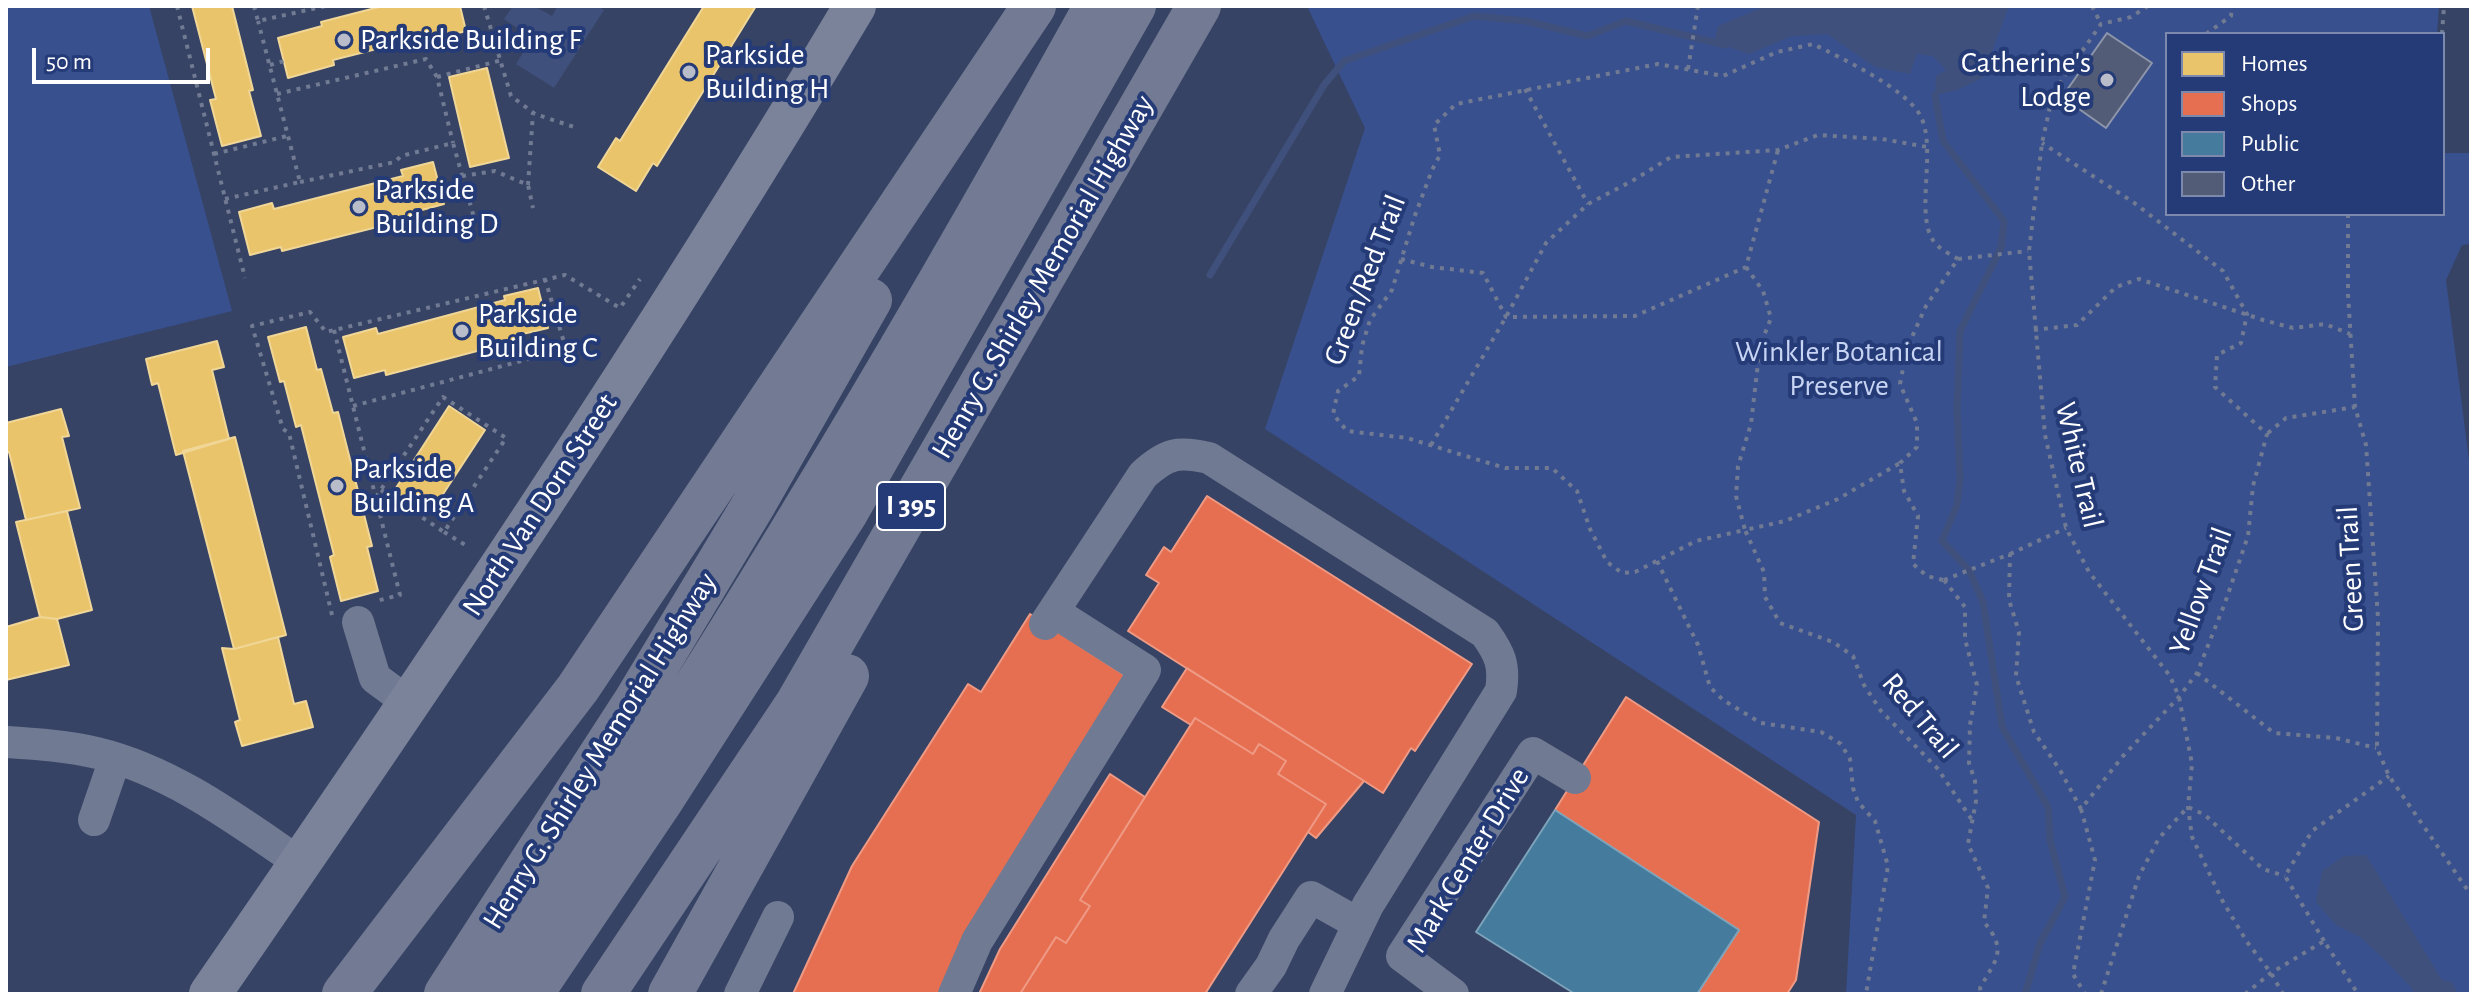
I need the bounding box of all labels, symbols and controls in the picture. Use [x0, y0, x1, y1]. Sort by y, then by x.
place label: Parkside Building F [360, 22, 581, 58]
marker: Parkside Building F [335, 31, 353, 49]
scale bar [36, 32, 214, 82]
legend [2165, 32, 2445, 216]
place label: Parkside Building H [705, 37, 829, 108]
place label: Catherine's Lodge [1961, 45, 2091, 116]
text: 50 m [46, 50, 92, 74]
text: Homes [2241, 52, 2308, 76]
marker: Parkside Building H [680, 63, 698, 81]
marker: Catherine's Lodge [2098, 71, 2116, 89]
street label: Henry G. Shirley Memorial Highway [924, 89, 1162, 465]
text: Shops [2241, 92, 2297, 116]
text: Public [2241, 132, 2299, 156]
place label: Parkside Building D [375, 172, 498, 242]
text: Other [2241, 172, 2295, 196]
street label: Green/Red Trail [1316, 190, 1414, 370]
marker: Parkside Building D [350, 198, 368, 216]
place label: Parkside Building C [478, 296, 598, 366]
marker: Parkside Building C [453, 322, 471, 340]
park label: Winkler Botanical Preserve [1735, 334, 1943, 404]
street label: North Van Dorn Street [455, 387, 625, 623]
street label: White Trail [2047, 399, 2111, 531]
place label: Parkside Building A [353, 451, 474, 522]
marker: Parkside Building A [328, 477, 346, 495]
road number: I 395 [877, 482, 945, 530]
street label: Green Trail [2330, 505, 2372, 633]
street label: Yellow Trail [2161, 522, 2241, 660]
street label: Henry G. Shirley Memorial Highway [475, 566, 725, 936]
street label: Red Trail [1874, 666, 1966, 766]
street label: Mark Center Drive [1399, 761, 1537, 959]

